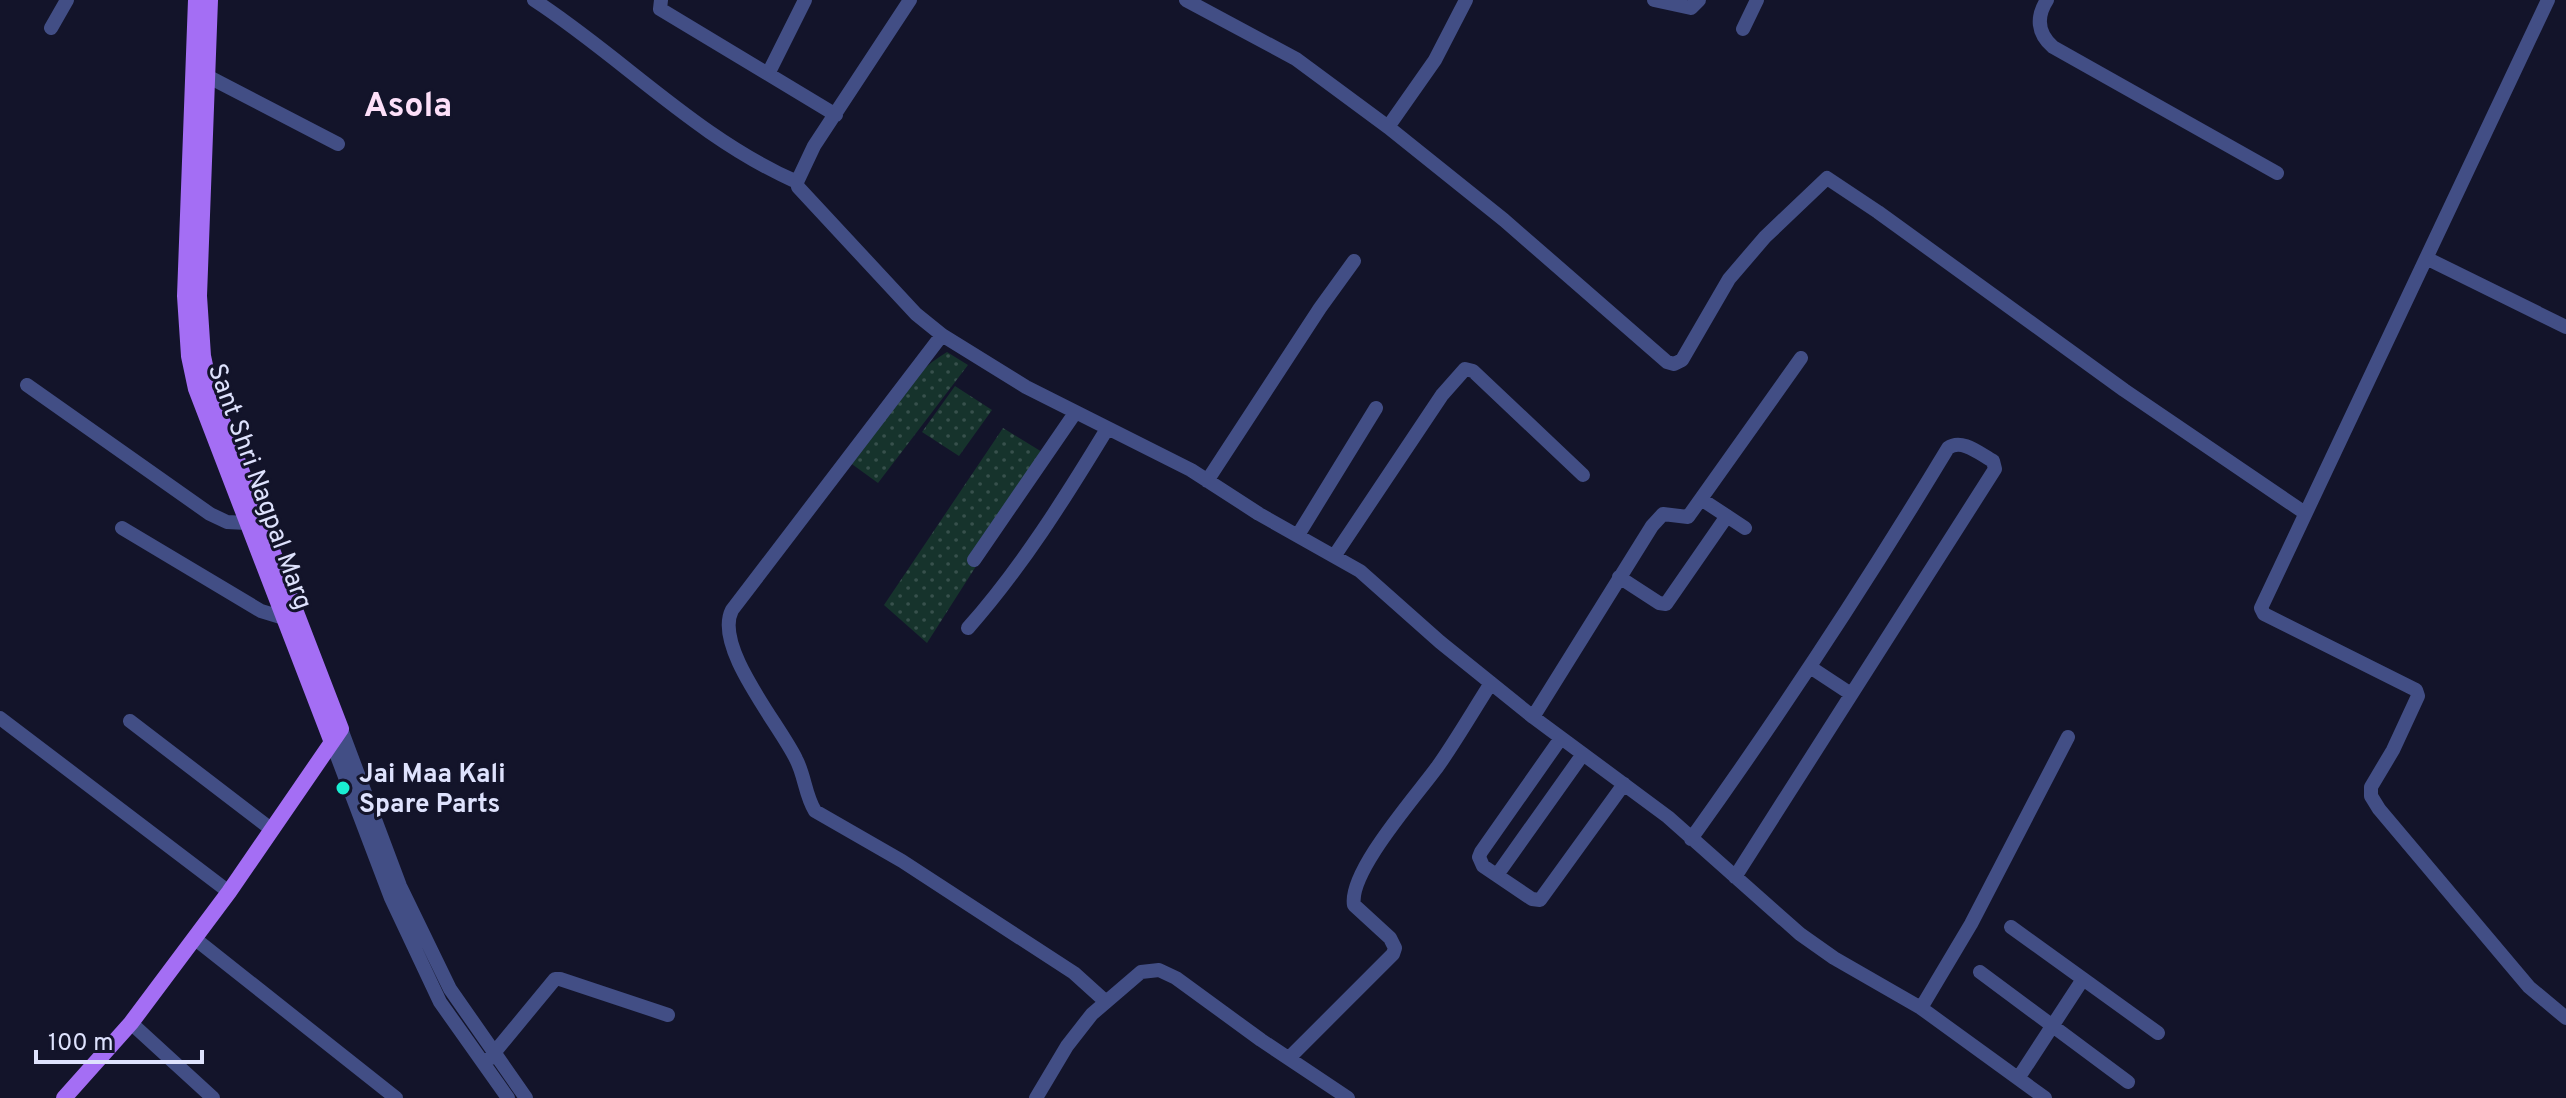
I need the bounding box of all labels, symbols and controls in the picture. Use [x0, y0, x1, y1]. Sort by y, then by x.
district label: Asola [364, 86, 452, 129]
street label: Sant Shri Nagpal Marg [199, 359, 319, 614]
place label: Jai Maa Kali Spare Parts [359, 759, 506, 822]
marker: Jai Maa Kali Spare Parts [334, 779, 352, 797]
scale bar [36, 1014, 202, 1064]
text: 100 m [48, 1029, 114, 1059]

